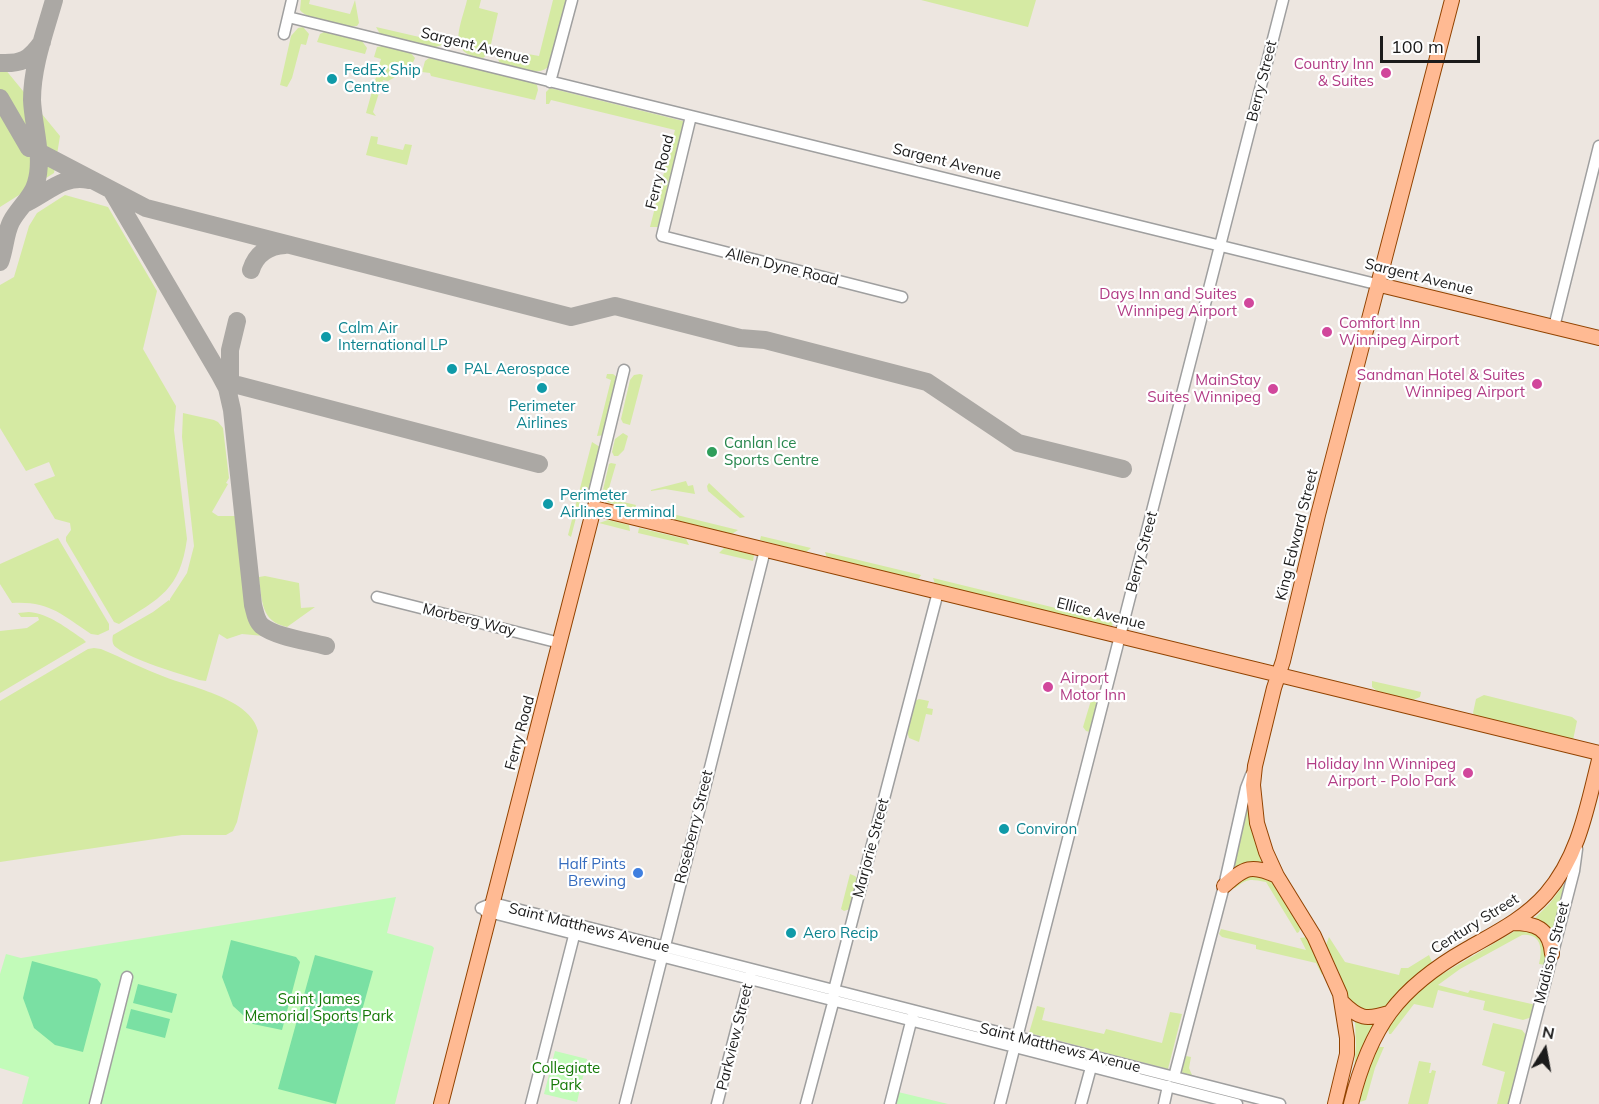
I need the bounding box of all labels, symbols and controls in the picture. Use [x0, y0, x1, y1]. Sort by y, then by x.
street label: Sargent Avenue [419, 24, 531, 68]
scale bar [1383, 24, 1484, 62]
text: 100 m [1391, 35, 1444, 58]
street label: Berry Street [1243, 39, 1281, 123]
place label: Country Inn & Suites [1294, 55, 1374, 90]
place label: FedEx Ship Centre [344, 61, 421, 96]
marker: Country Inn & Suites [1379, 66, 1393, 80]
marker: FedEx Ship Centre [325, 72, 339, 86]
street label: Ferry Road [642, 133, 678, 211]
street label: Sargent Avenue [891, 140, 1003, 184]
street label: Allen Dyne Road [724, 244, 840, 290]
street label: Sargent Avenue [1363, 255, 1475, 299]
place label: Days Inn and Suites Winnipeg Airport [1099, 285, 1237, 320]
marker: Days Inn and Suites Winnipeg Airport [1242, 296, 1256, 310]
place label: Comfort Inn Winnipeg Airport [1339, 314, 1459, 349]
place label: Calm Air International LP [338, 319, 448, 354]
marker: Comfort Inn Winnipeg Airport [1320, 325, 1334, 339]
marker: Calm Air International LP [319, 330, 333, 344]
place label: PAL Aerospace [464, 360, 570, 378]
marker: PAL Aerospace [445, 362, 459, 376]
place label: Sandman Hotel & Suites Winnipeg Airport [1357, 366, 1525, 401]
place label: MainStay Suites Winnipeg [1147, 371, 1261, 406]
marker: Sandman Hotel & Suites Winnipeg Airport [1530, 377, 1544, 391]
marker: Perimeter Airlines [535, 381, 549, 395]
marker: MainStay Suites Winnipeg [1266, 382, 1280, 396]
place label: Perimeter Airlines [509, 397, 575, 432]
place label: Canlan Ice Sports Centre [724, 434, 819, 469]
marker: Canlan Ice Sports Centre [705, 445, 719, 459]
street label: King Edward Street [1272, 468, 1322, 602]
place label: Perimeter Airlines Terminal [560, 486, 675, 521]
marker: Perimeter Airlines Terminal [541, 497, 555, 511]
street label: Berry Street [1123, 510, 1161, 594]
street label: Ellice Avenue [1055, 594, 1147, 634]
street label: Morberg Way [421, 600, 517, 640]
place label: Airport Motor Inn [1060, 669, 1126, 704]
marker: Airport Motor Inn [1041, 680, 1055, 694]
street label: Ferry Road [501, 694, 539, 772]
place label: Holiday Inn Winnipeg Airport - Polo Park [1306, 755, 1456, 790]
marker: Holiday Inn Winnipeg Airport - Polo Park [1461, 766, 1475, 780]
street label: Roseberry Street [671, 768, 717, 886]
street label: Marjorie Street [849, 796, 893, 900]
place label: Conviron [1016, 820, 1077, 838]
marker: Conviron [997, 822, 1011, 836]
place label: Half Pints Brewing [558, 855, 626, 890]
marker: Half Pints Brewing [631, 866, 645, 880]
street label: Century Street [1428, 890, 1522, 958]
street label: Saint Matthews Avenue [507, 899, 671, 957]
street label: Madison Street [1531, 900, 1573, 1006]
place label: Aero Recip [803, 924, 878, 942]
marker: Aero Recip [784, 926, 798, 940]
street label: Parkview Street [713, 982, 757, 1092]
park label: Saint James Memorial Sports Park [244, 990, 394, 1025]
street label: Saint Matthews Avenue [978, 1019, 1142, 1077]
north arrow [1515, 1020, 1575, 1080]
text: N [1541, 1021, 1556, 1043]
park label: Collegiate Park [532, 1059, 600, 1094]

